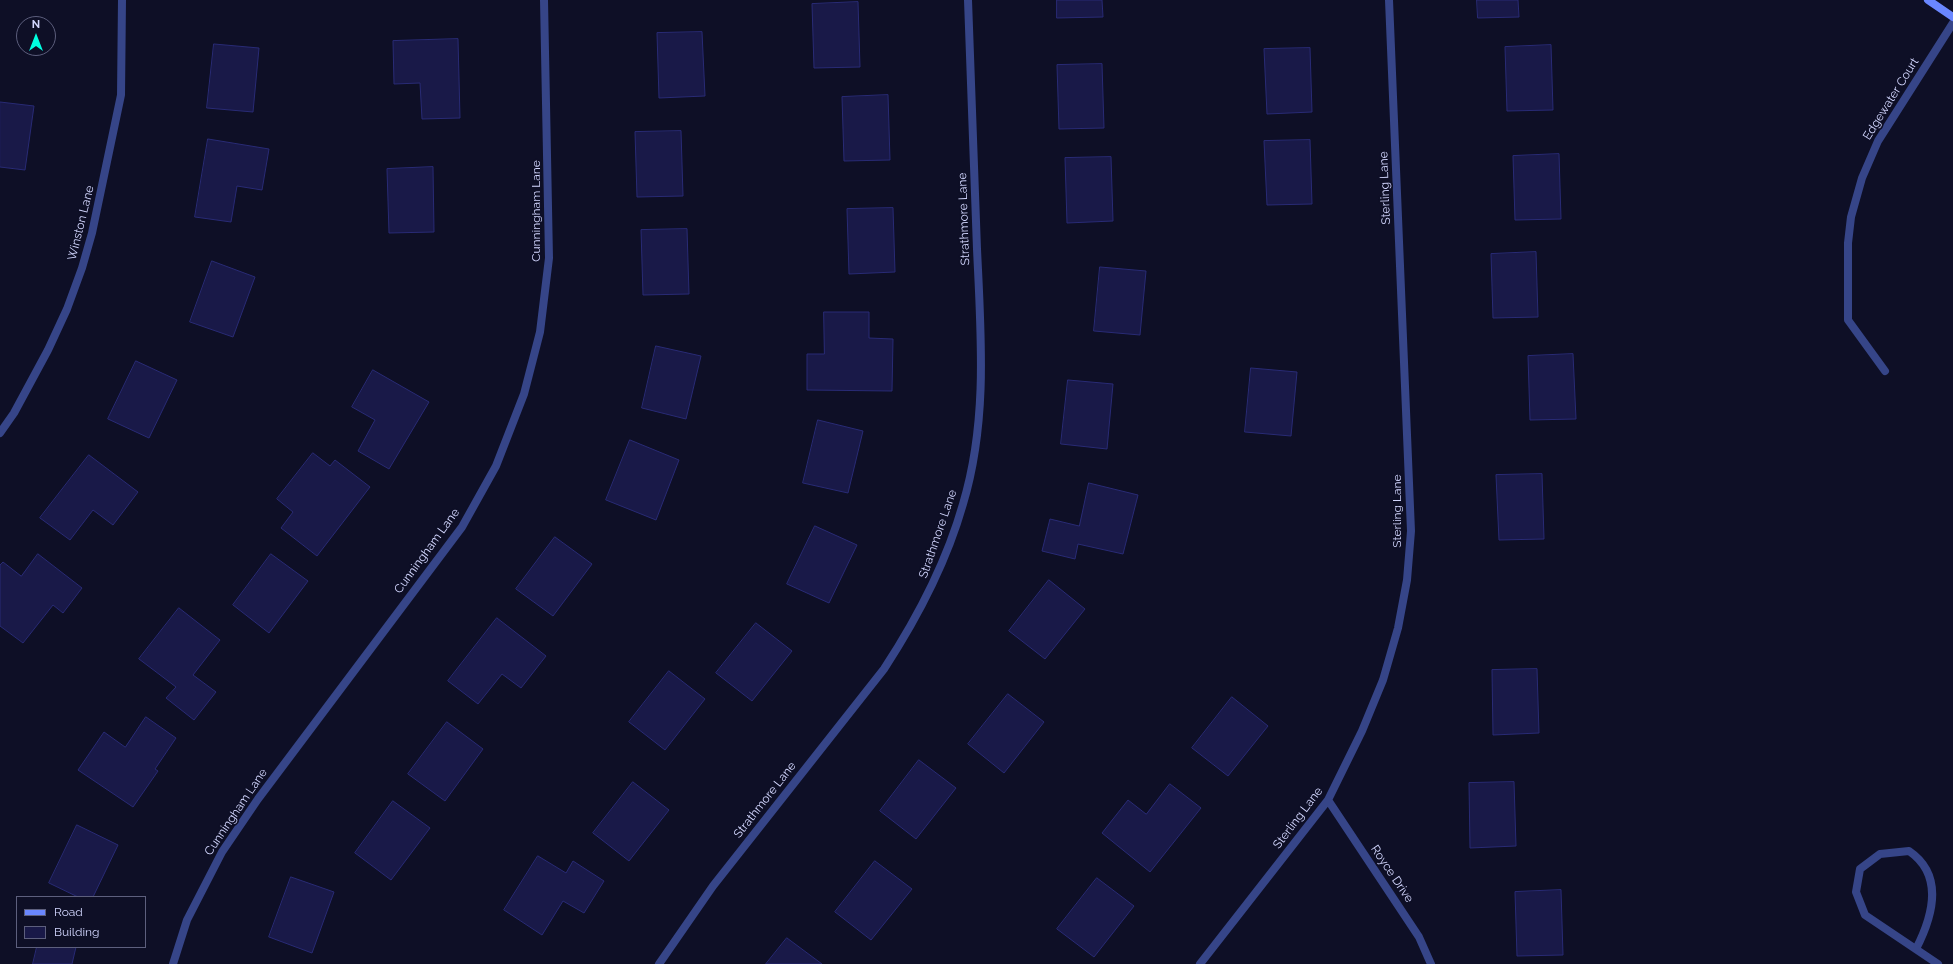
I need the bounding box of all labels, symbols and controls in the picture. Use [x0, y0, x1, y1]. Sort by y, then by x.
north arrow [16, 16, 56, 56]
text: N [32, 18, 40, 31]
street label: Edgewater Court [1860, 55, 1922, 143]
street label: Sterling Lane [1377, 151, 1393, 225]
street label: Cunningham Lane [529, 160, 543, 262]
street label: Strathmore Lane [955, 172, 973, 266]
street label: Winston Lane [65, 184, 97, 262]
street label: Sterling Lane [1390, 474, 1404, 548]
street label: Strathmore Lane [916, 488, 960, 580]
street label: Cunningham Lane [391, 506, 463, 596]
street label: Strathmore Lane [731, 759, 799, 841]
street label: Cunningham Lane [202, 766, 270, 858]
street label: Sterling Lane [1270, 784, 1326, 852]
street label: Royce Drive [1368, 843, 1416, 905]
legend [16, 896, 146, 948]
text: Road [54, 905, 83, 919]
text: Building [54, 925, 100, 939]

